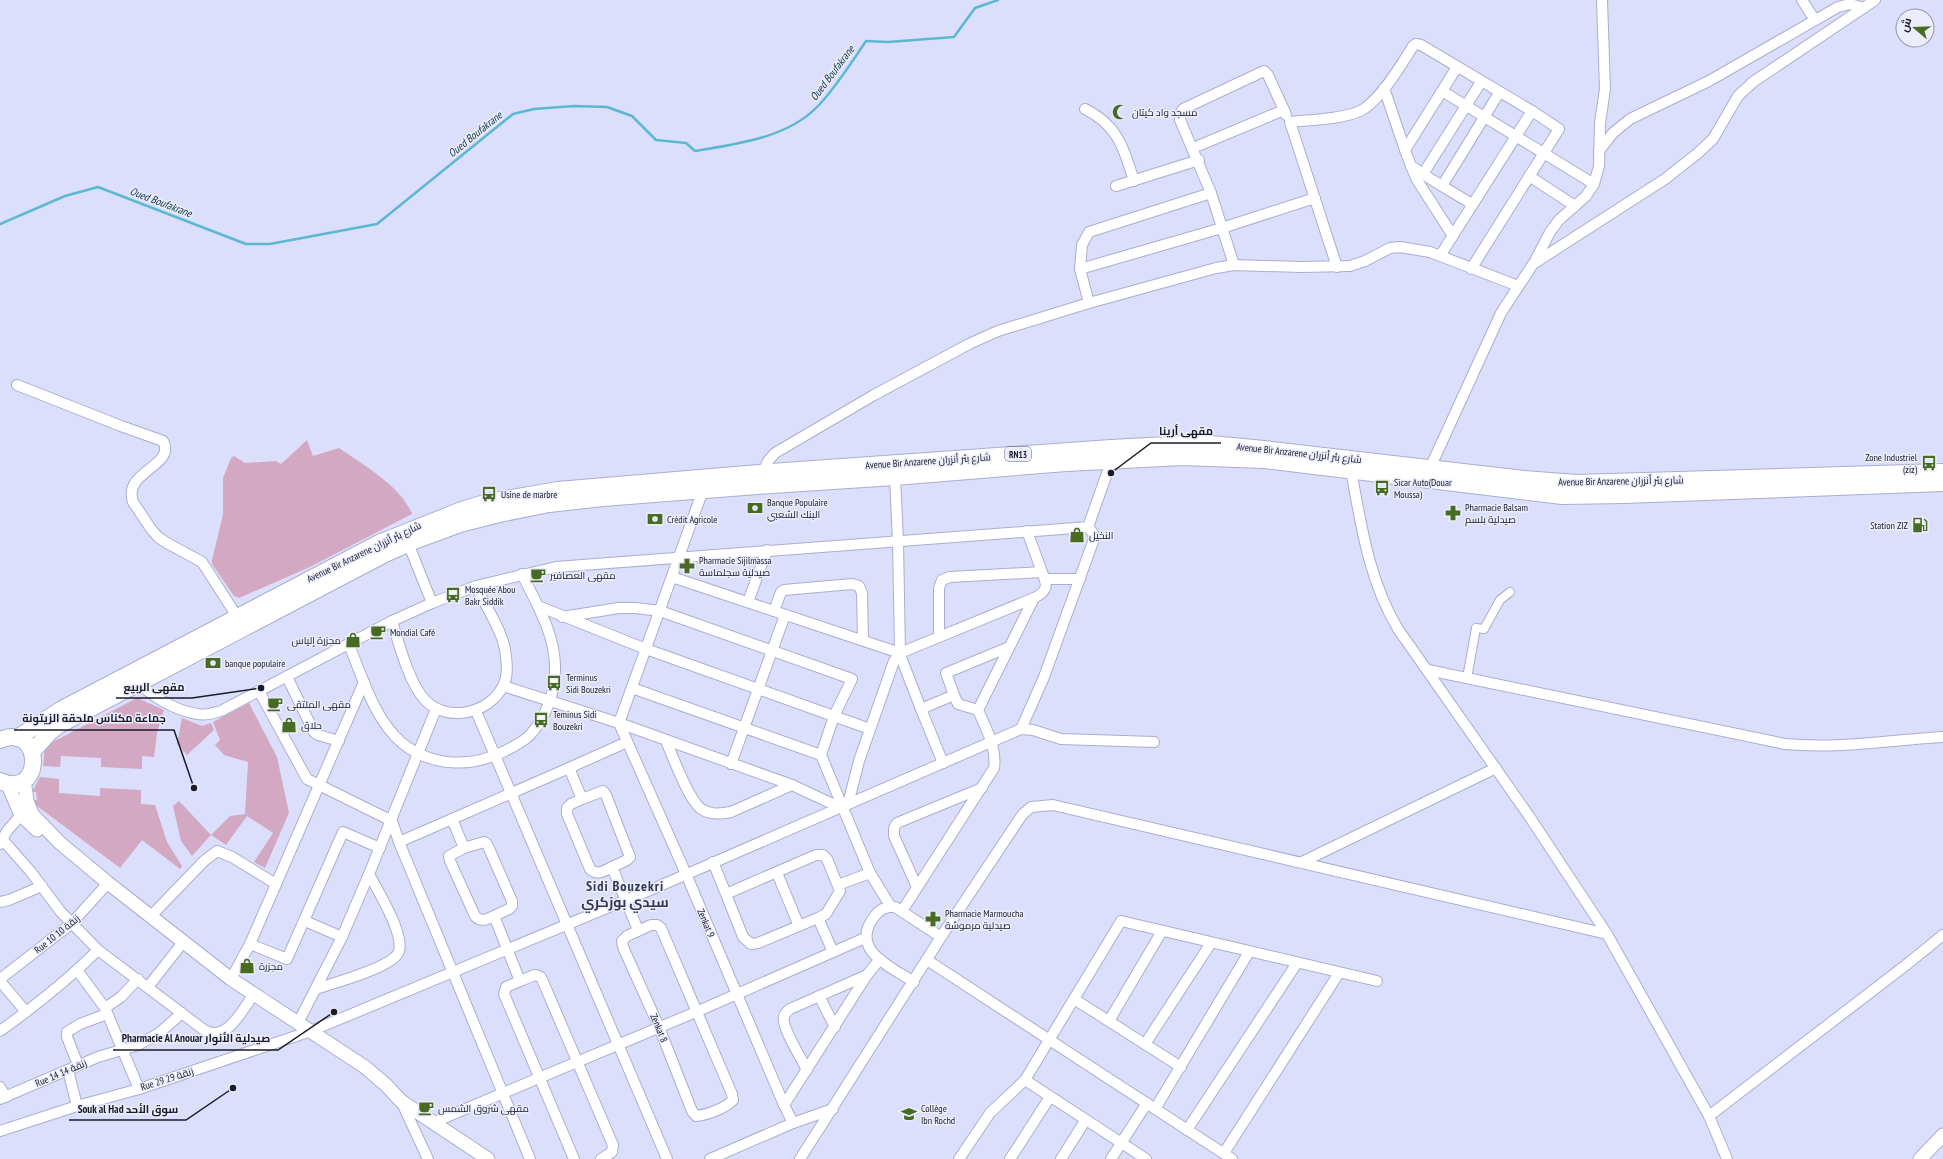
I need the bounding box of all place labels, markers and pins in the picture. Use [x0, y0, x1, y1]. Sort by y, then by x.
mosque icon: مسجد واد كيتان [1111, 103, 1129, 121]
place label: مسجد واد كيتان [1132, 106, 1197, 119]
callout: مقهى أرينا [1151, 420, 1221, 443]
place label: Zone Industriel (ziz) [1865, 451, 1918, 476]
bus stop icon: Zone Industriel (ziz) [1920, 454, 1938, 472]
place label: Sicar Auto(Douar Moussa) [1394, 476, 1452, 501]
bus stop icon: Sicar Auto(Douar Moussa) [1373, 479, 1391, 497]
bus stop icon: Usine de marbre [480, 485, 498, 503]
place label: Usine de marbre [501, 488, 557, 501]
place label: Banque Populaire البنك الشعبي [767, 496, 828, 522]
bank icon: Banque Populaire البنك الشعبي [746, 499, 764, 517]
place label: Pharmacie Balsam صيدلية بلسم [1465, 501, 1528, 527]
pharmacy icon: Pharmacie Balsam صيدلية بلسم [1444, 504, 1462, 522]
bank icon: Crédit Agricole [646, 510, 664, 528]
place label: Crédit Agricole [667, 513, 717, 526]
fuel station icon: Station ZIZ [1911, 516, 1929, 534]
place label: Station ZIZ [1870, 519, 1909, 532]
shop icon: النخيل [1068, 526, 1086, 544]
place label: النخيل [1089, 529, 1113, 542]
place label: Pharmacie Sijilmassa صيدلية سجلماسة [699, 554, 772, 579]
pharmacy icon: Pharmacie Sijilmassa صيدلية سجلماسة [678, 557, 696, 575]
cafe icon: مقهى العصافير [529, 566, 547, 584]
place label: مقهى العصافير [549, 569, 616, 582]
place label: Mosquée Abou Bakr Siddik [465, 583, 516, 608]
bus stop icon: Mosquée Abou Bakr Siddik [444, 586, 462, 604]
cafe icon: Mondial Café [369, 623, 387, 641]
place label: Mondial Café [390, 626, 435, 639]
shop icon: مجزرة إلياس [344, 631, 362, 649]
place label: مجزرة إلياس [292, 634, 341, 647]
bank icon: banque populaire [204, 654, 222, 672]
place label: banque populaire [225, 657, 285, 670]
place label: Terminus Sidi Bouzekri [566, 671, 611, 696]
bus stop icon: Terminus Sidi Bouzekri [545, 674, 563, 692]
callout: مقهى الربيع [116, 675, 192, 698]
cafe icon: مقهى الملتقى [266, 695, 284, 713]
place label: مقهى الملتقى [287, 698, 351, 711]
callout: جماعة مكناس ملحقة الزيتونة [14, 707, 174, 730]
place label: Teminus Sidi Bouzekri [553, 708, 596, 733]
bus stop icon: Teminus Sidi Bouzekri [532, 711, 550, 729]
shop icon: حلاق [280, 716, 298, 734]
place label: حلاق [301, 719, 322, 732]
place label: Pharmacie Marmoucha صيدلية مرموشة [945, 907, 1023, 932]
pharmacy icon: Pharmacie Marmoucha صيدلية مرموشة [924, 910, 942, 928]
shop icon: مجزرة [238, 957, 256, 975]
place label: مجزرة [259, 960, 283, 973]
callout: Pharmacie Al Anouar صيدلية الأنوار [113, 1027, 278, 1050]
callout: Souk al Had سوق الأحد [69, 1097, 186, 1120]
cafe icon: مقهى شروق الشمس [417, 1099, 435, 1117]
place label: مقهى شروق الشمس [438, 1102, 529, 1115]
place label: Collège Ibn Rochd [921, 1102, 955, 1127]
school or university icon: Collège Ibn Rochd [900, 1105, 918, 1123]

